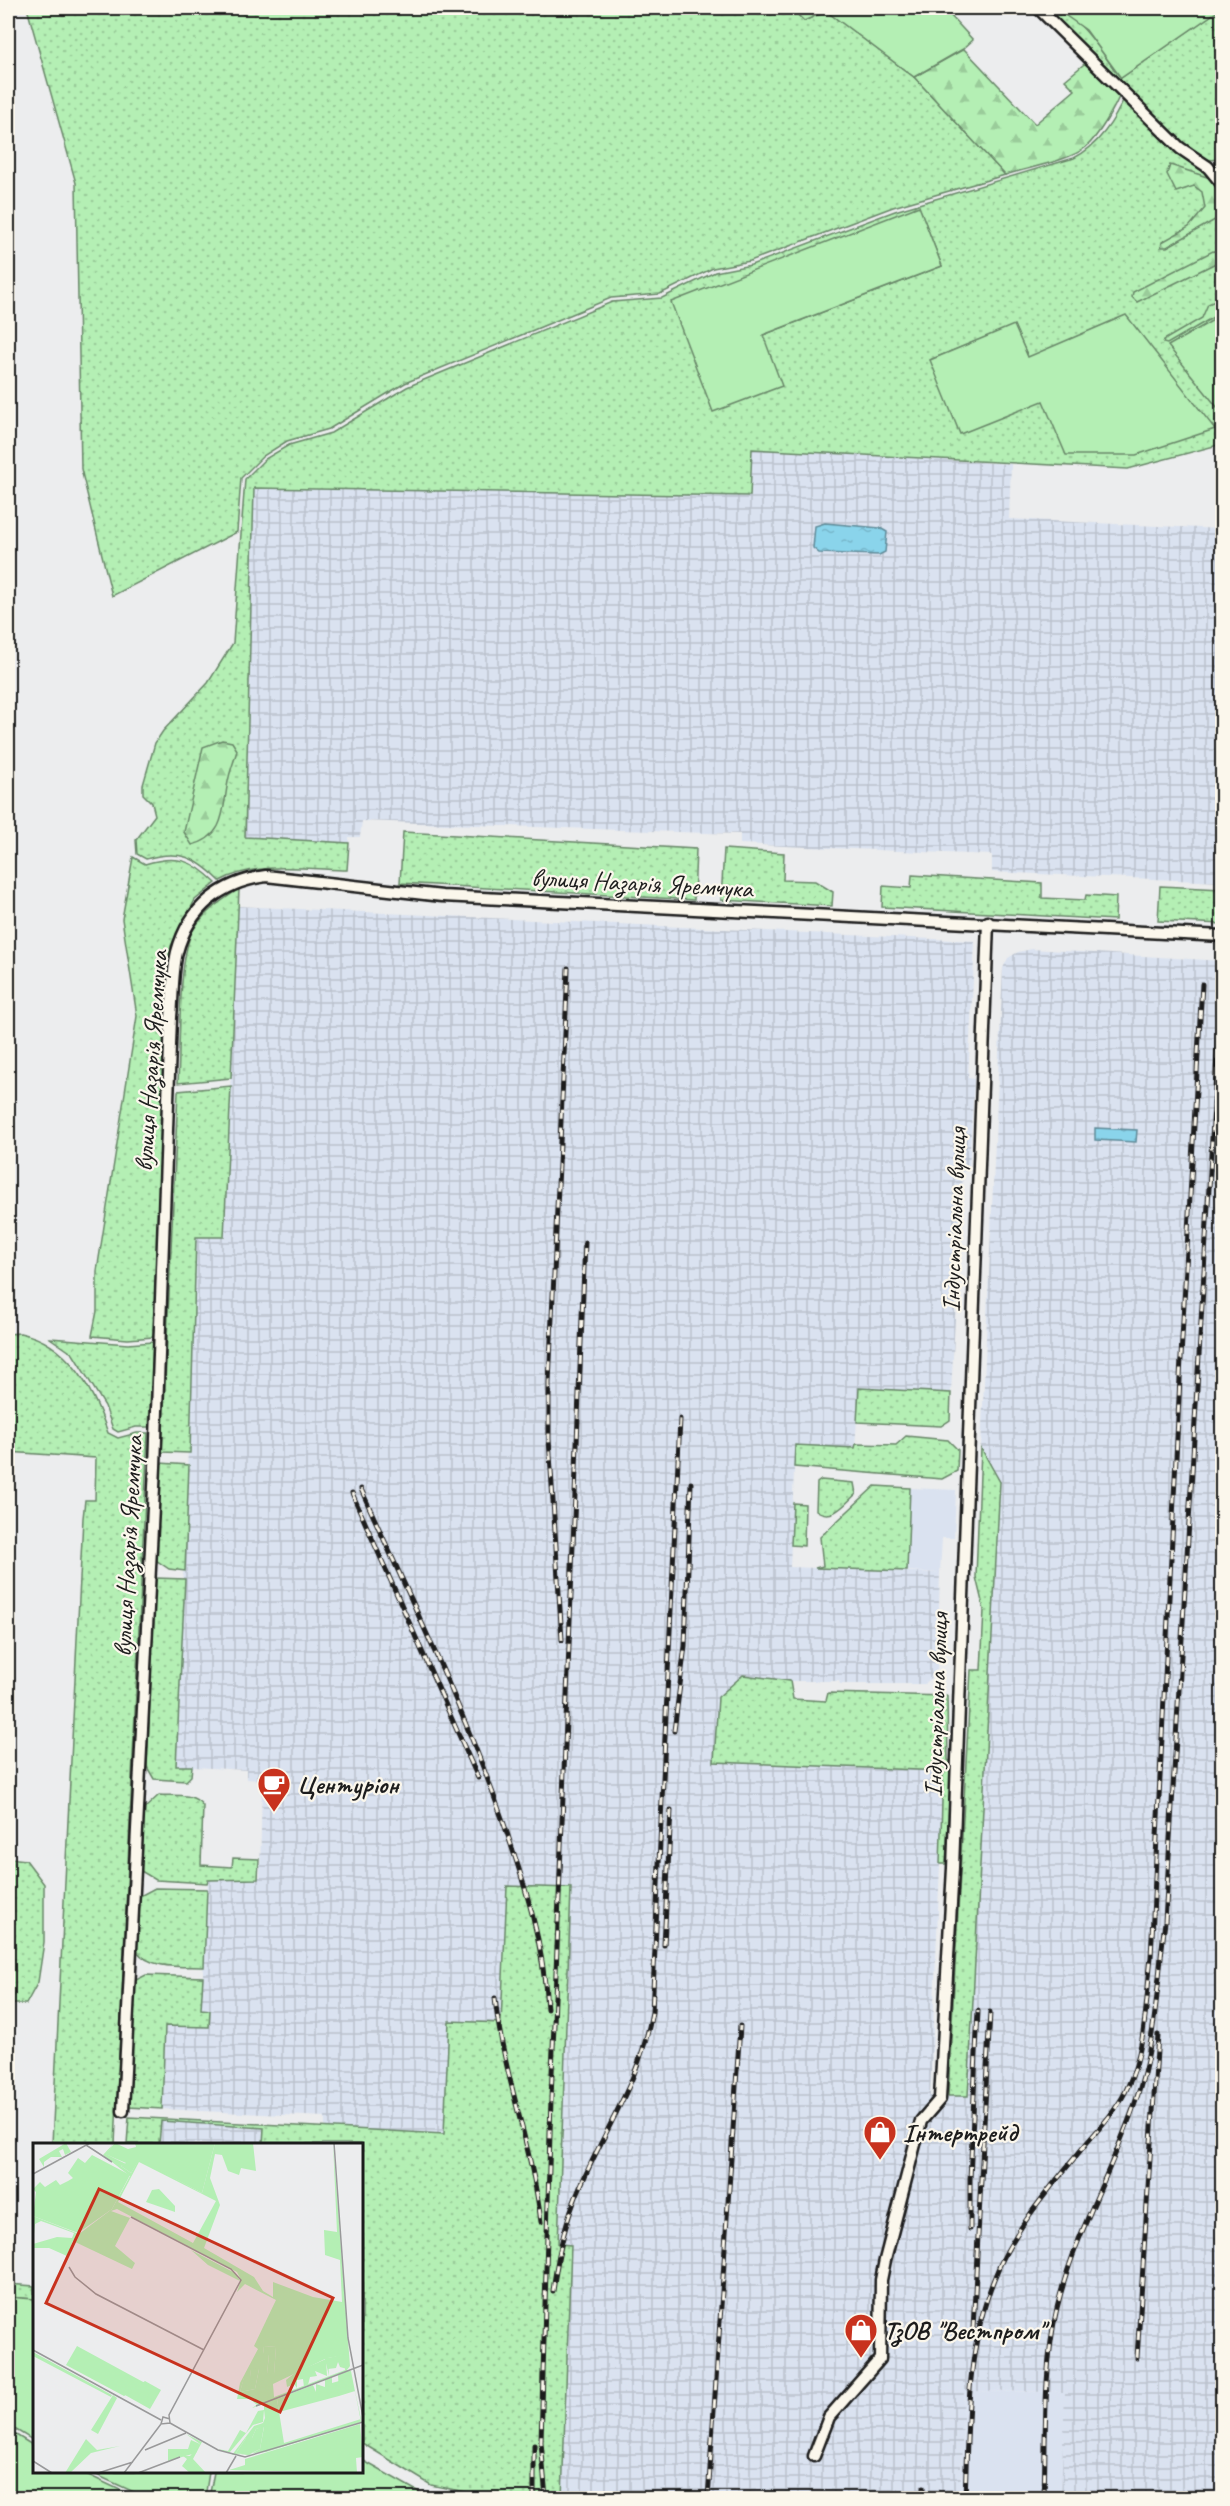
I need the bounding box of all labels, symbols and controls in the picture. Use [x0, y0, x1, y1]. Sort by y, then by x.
street label: вулиця Назарія Яремчука [531, 861, 755, 906]
street label: вулиця Назарія Яремчука [127, 948, 176, 1173]
street label: Індустріальна вулиця [934, 1125, 974, 1313]
street label: вулиця Назарія Яремчука [106, 1433, 151, 1657]
street label: Індустріальна вулиця [916, 1610, 956, 1798]
cafe icon: Центуріон [256, 1766, 292, 1813]
place label: Центуріон [297, 1768, 400, 1801]
shop icon: Інтертрейд [862, 2114, 898, 2161]
place label: Інтертрейд [903, 2116, 1020, 2149]
inset map [33, 2143, 363, 2473]
shop icon: ТзОВ "Вестпром" [843, 2312, 879, 2359]
place label: ТзОВ "Вестпром" [884, 2314, 1050, 2347]

